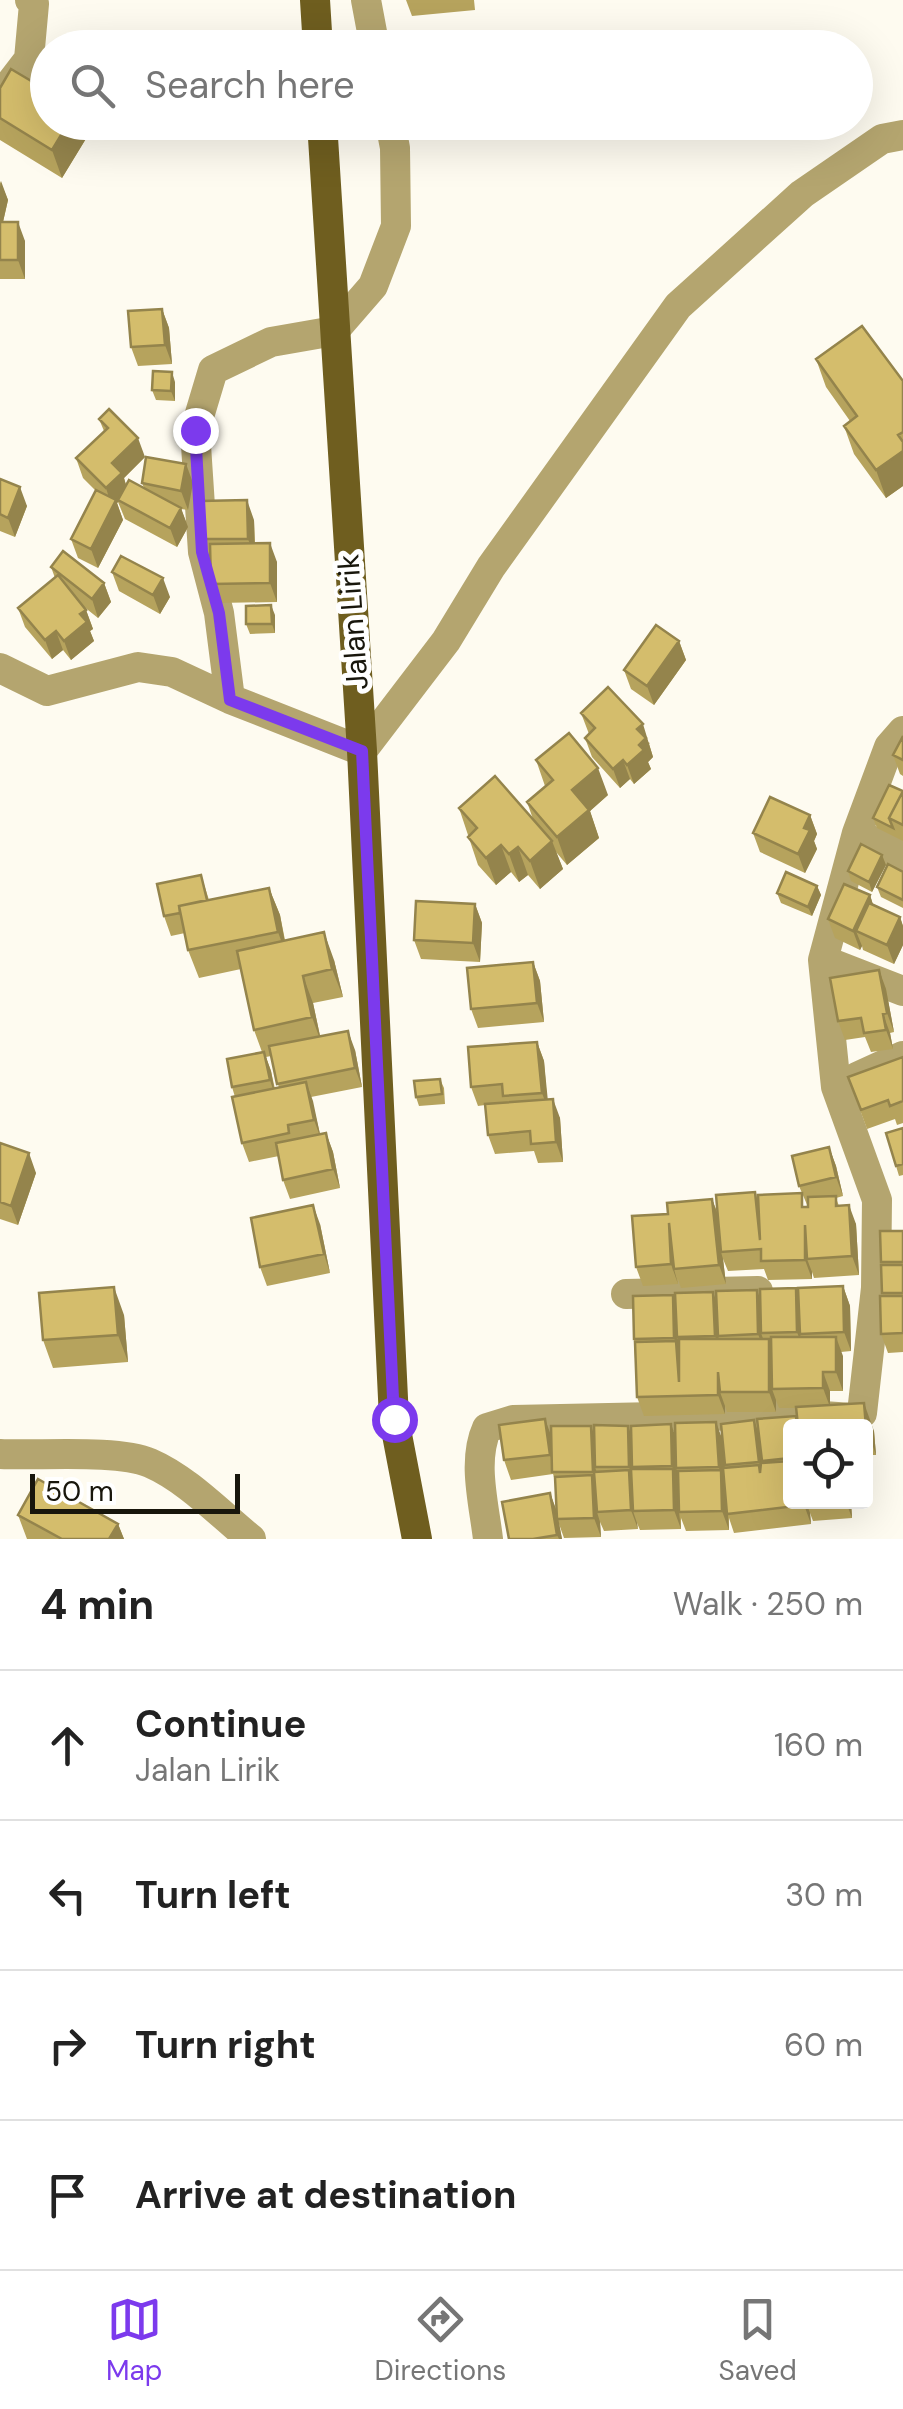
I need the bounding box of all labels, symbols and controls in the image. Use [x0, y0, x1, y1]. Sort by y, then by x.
search box [30, 30, 873, 140]
icon: search [65, 58, 120, 113]
text: Search here [145, 60, 355, 110]
route end [173, 408, 219, 454]
street label: Jalan Lirik [328, 553, 377, 691]
route start [372, 1397, 418, 1443]
map controls [783, 1419, 873, 1509]
button: locate [783, 1419, 873, 1509]
scale bar [30, 1469, 240, 1514]
text: 50 m [45, 1473, 114, 1510]
text: 4 min [40, 1577, 154, 1632]
text: Walk · 250 m [673, 1583, 863, 1625]
text: Continue [135, 1699, 306, 1749]
icon: ahead [40, 1718, 95, 1773]
text: 160 m [774, 1724, 863, 1766]
text: Jalan Lirik [135, 1749, 280, 1791]
icon: left [40, 1868, 95, 1923]
text: Turn left [135, 1870, 291, 1920]
text: 30 m [785, 1874, 863, 1916]
icon: right [40, 2018, 95, 2073]
text: Turn right [135, 2020, 316, 2070]
text: 60 m [784, 2024, 863, 2066]
icon: arrive [40, 2168, 95, 2223]
text: Arrive at destination [135, 2170, 517, 2220]
tab: Map [106, 2292, 162, 2389]
tab: Directions [375, 2292, 506, 2389]
tab: Saved [718, 2292, 797, 2389]

